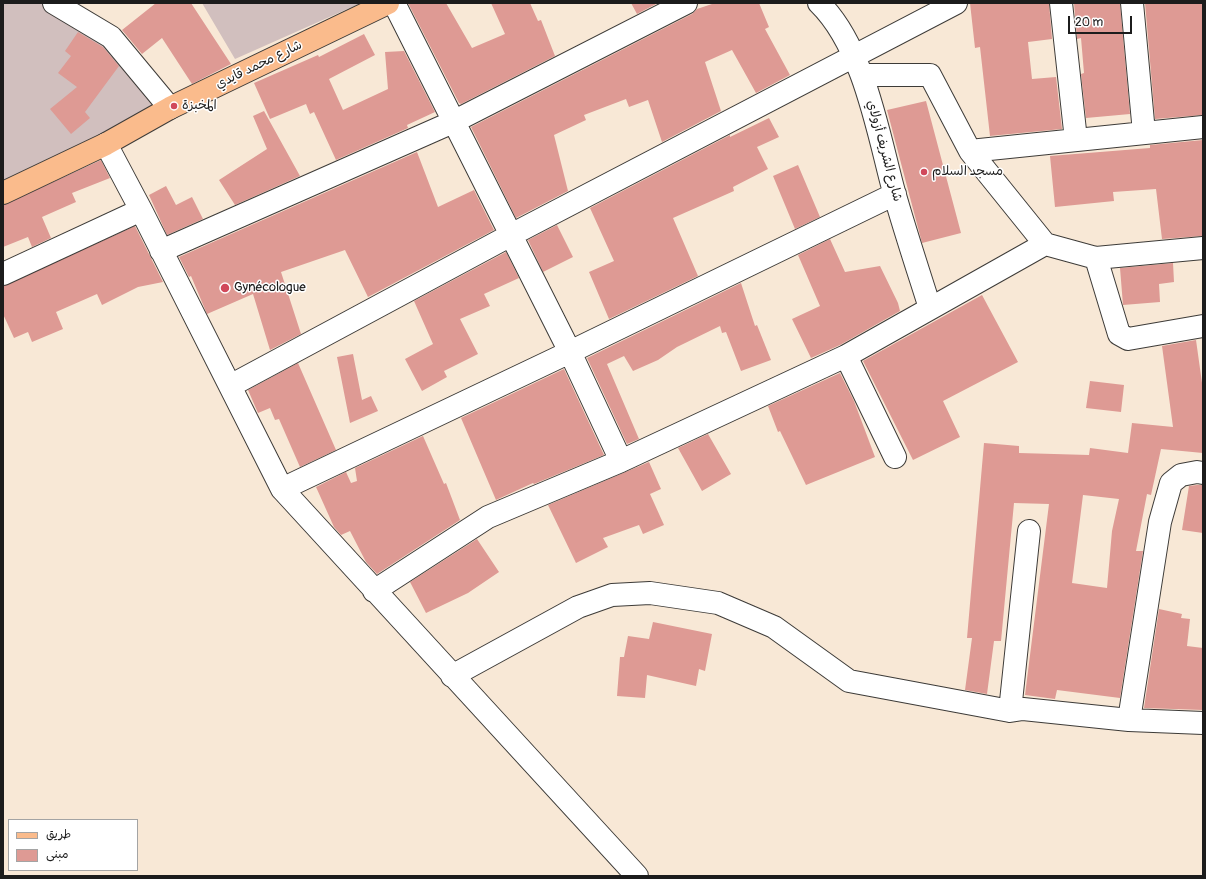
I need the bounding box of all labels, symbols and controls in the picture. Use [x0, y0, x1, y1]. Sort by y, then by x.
scale bar [1070, 8, 1134, 34]
text: 20 m [1075, 15, 1103, 30]
street label: شارع محمد قايدي [213, 37, 305, 93]
place label: المخبزة [182, 98, 217, 114]
street label: شارع الشريف أزولاي [863, 99, 905, 203]
marker: المخبزة [169, 101, 179, 111]
place label: مسجد السلام [932, 164, 1003, 180]
marker: مسجد السلام [919, 167, 929, 177]
place label: Gynécologue [234, 280, 306, 296]
marker: Gynécologue [219, 282, 231, 294]
legend [8, 819, 138, 871]
text: طريق [46, 827, 71, 842]
text: مبنى [46, 847, 69, 862]

